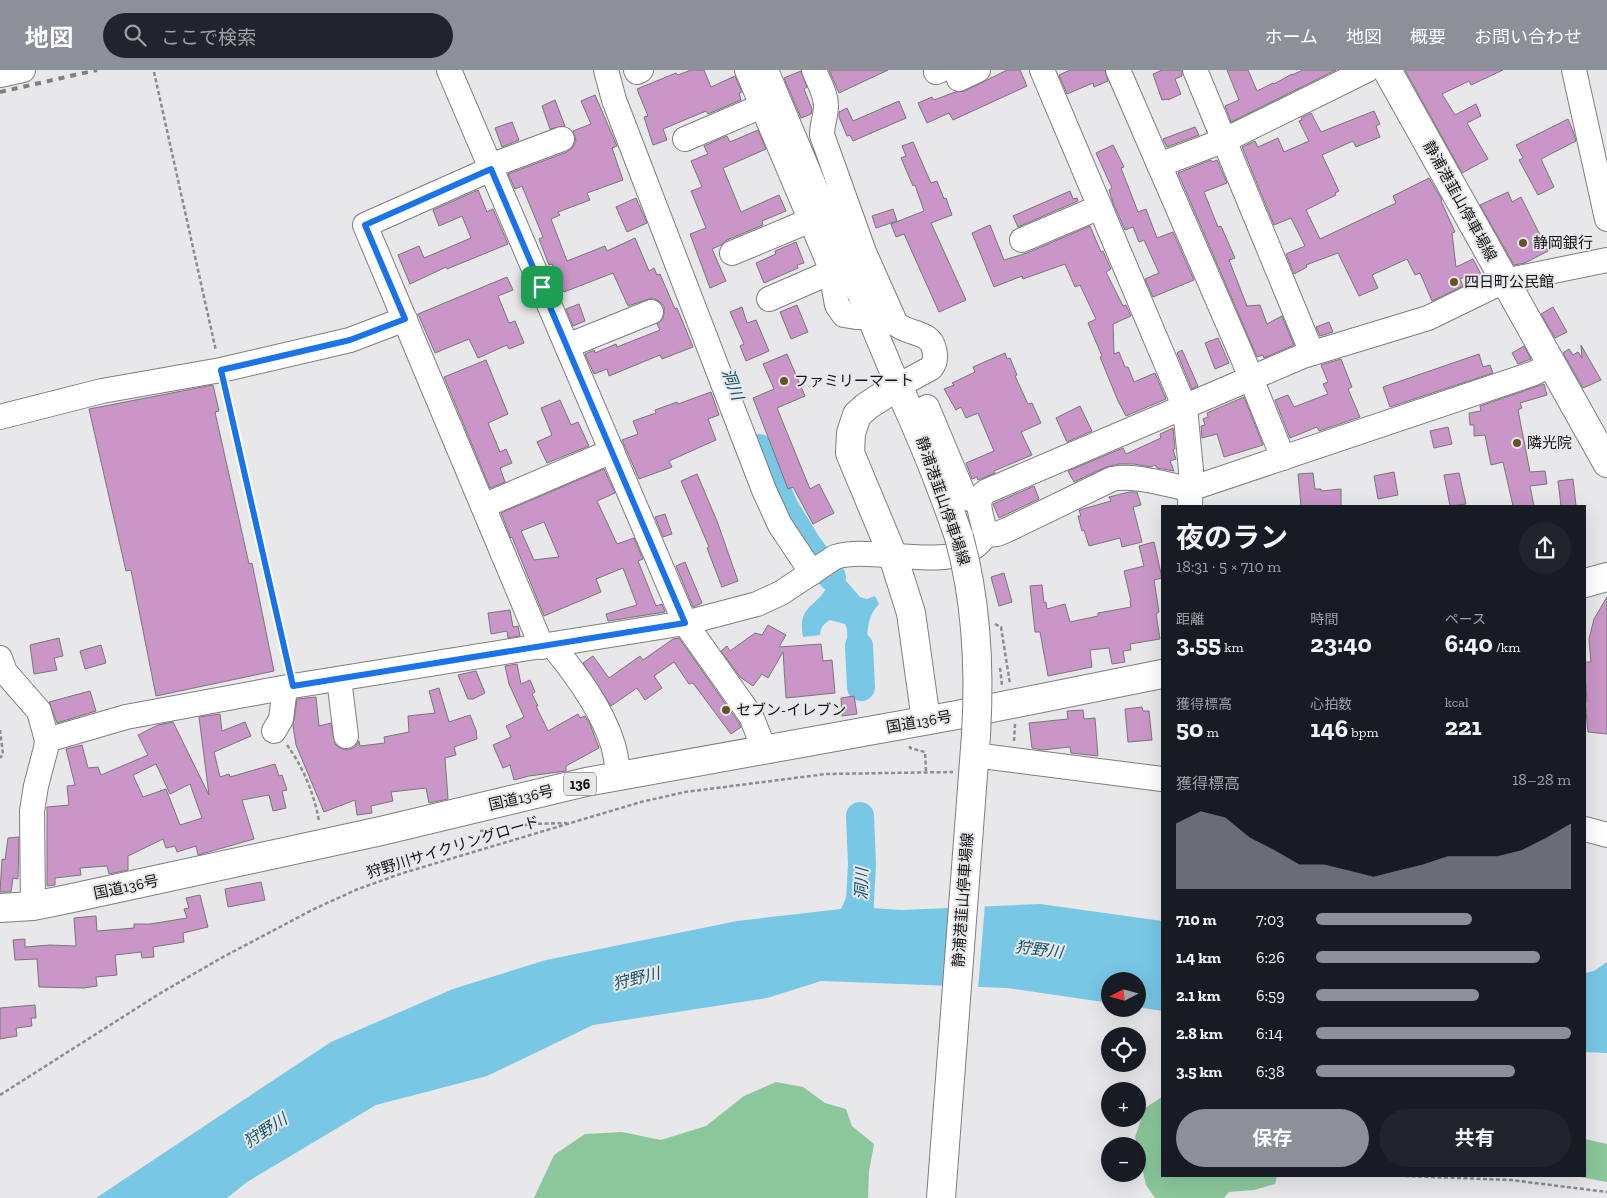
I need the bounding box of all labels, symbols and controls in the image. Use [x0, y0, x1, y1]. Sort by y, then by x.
search box [103, 13, 453, 58]
icon: search [121, 21, 149, 49]
text: 地図 [25, 23, 73, 52]
text: ここで検索 [161, 26, 256, 49]
text: ホーム [1265, 26, 1318, 48]
text: 地図 [1346, 26, 1382, 48]
text: 概要 [1410, 26, 1446, 48]
text: お問い合わせ [1474, 26, 1582, 48]
street label: 静浦港韮山停車場線 [1419, 138, 1501, 264]
place label: 静岡銀行 [1533, 234, 1593, 252]
marker: 静岡銀行 [1517, 237, 1529, 249]
pin [521, 266, 563, 308]
icon: arrive [528, 273, 556, 301]
place label: 四日町公民館 [1464, 273, 1554, 291]
marker: 四日町公民館 [1448, 276, 1460, 288]
water label: 洞川 [718, 366, 748, 404]
place label: ファミリーマート [794, 372, 914, 390]
marker: ファミリーマート [778, 375, 790, 387]
street label: 静浦港韮山停車場線 [913, 434, 973, 568]
place label: 隣光院 [1527, 434, 1572, 452]
marker: 隣光院 [1511, 437, 1523, 449]
text: 夜のラン [1176, 521, 1288, 554]
button: share [1519, 522, 1571, 574]
text: 18:31 · 5 × 710 m [1176, 557, 1281, 576]
text: 距離 [1176, 611, 1204, 628]
text: 時間 [1310, 611, 1338, 628]
text: ペース [1445, 611, 1486, 628]
text: 3.55 [1176, 628, 1221, 658]
text: 23:40 [1310, 628, 1372, 658]
text: 6:40 [1445, 628, 1493, 658]
text: km [1221, 639, 1244, 656]
text: /km [1493, 639, 1520, 656]
text: kcal [1445, 694, 1469, 711]
text: 獲得標高 [1176, 696, 1232, 713]
text: 心拍数 [1310, 696, 1352, 713]
place label: セブン-イレブン [736, 701, 846, 719]
marker: セブン-イレブン [720, 704, 732, 716]
street label: 国道136号 [885, 707, 953, 737]
text: 221 [1445, 711, 1482, 741]
text: 50 [1176, 713, 1203, 743]
text: 146 [1310, 713, 1348, 743]
text: m [1203, 724, 1219, 741]
text: bpm [1348, 724, 1379, 741]
text: 18–28 m [1512, 770, 1571, 789]
road number: 136 [564, 772, 596, 796]
text: 獲得標高 [1176, 774, 1240, 793]
street label: 国道136号 [487, 782, 555, 814]
street label: 狩野川サイクリングロード [364, 812, 542, 882]
street label: 静浦港韮山停車場線 [949, 832, 977, 968]
water label: 洞川 [851, 866, 872, 900]
street label: 国道136号 [92, 871, 160, 903]
text: 710 m [1176, 910, 1217, 929]
text: 7:03 [1256, 910, 1284, 929]
water label: 狩野川 [1014, 937, 1066, 962]
text: 1.4 km [1176, 948, 1221, 967]
text: 6:26 [1256, 948, 1285, 967]
water label: 狩野川 [611, 963, 664, 994]
north arrow [1101, 972, 1146, 1018]
map controls [1101, 972, 1146, 1182]
text: 2.1 km [1176, 986, 1221, 1005]
text: 6:59 [1256, 986, 1285, 1005]
text: 2.8 km [1176, 1024, 1223, 1043]
text: 6:14 [1256, 1024, 1283, 1043]
button: locate [1101, 1027, 1146, 1072]
text: 3.5 km [1176, 1062, 1222, 1081]
text: 6:38 [1256, 1062, 1285, 1081]
button: + [1101, 1082, 1146, 1127]
water label: 狩野川 [240, 1108, 292, 1151]
button: 保存 [1176, 1109, 1369, 1167]
button: 共有 [1379, 1109, 1571, 1167]
button: − [1101, 1137, 1146, 1182]

